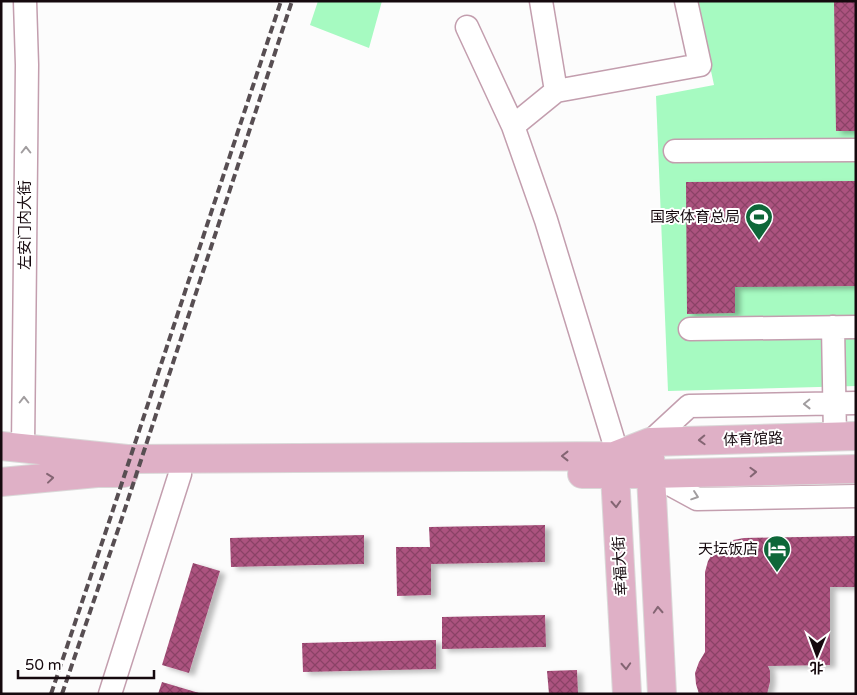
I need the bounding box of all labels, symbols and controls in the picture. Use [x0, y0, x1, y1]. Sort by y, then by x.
one-way arrow [21, 145, 31, 153]
street label: 左安门内大街 [16, 180, 34, 270]
sports icon: 国家体育总局 [744, 202, 774, 241]
place label: 国家体育总局 [650, 208, 740, 226]
one-way arrow [19, 395, 29, 403]
one-way arrow [803, 398, 811, 409]
street label: 体育馆路 [723, 429, 783, 449]
one-way arrow [698, 435, 706, 445]
one-way arrow [561, 451, 568, 461]
one-way arrow [749, 466, 757, 477]
one-way arrow [46, 472, 54, 483]
one-way arrow [690, 490, 699, 500]
one-way arrow [611, 500, 622, 508]
hotel icon: 天坛饭店 [762, 534, 792, 573]
street label: 幸福大街 [609, 536, 631, 596]
place label: 天坛饭店 [698, 540, 758, 558]
one-way arrow [652, 606, 663, 614]
north arrow [792, 630, 842, 680]
scale bar [18, 648, 154, 680]
text: 50 m [25, 656, 62, 674]
text: 北 [810, 659, 824, 676]
one-way arrow [620, 663, 631, 671]

